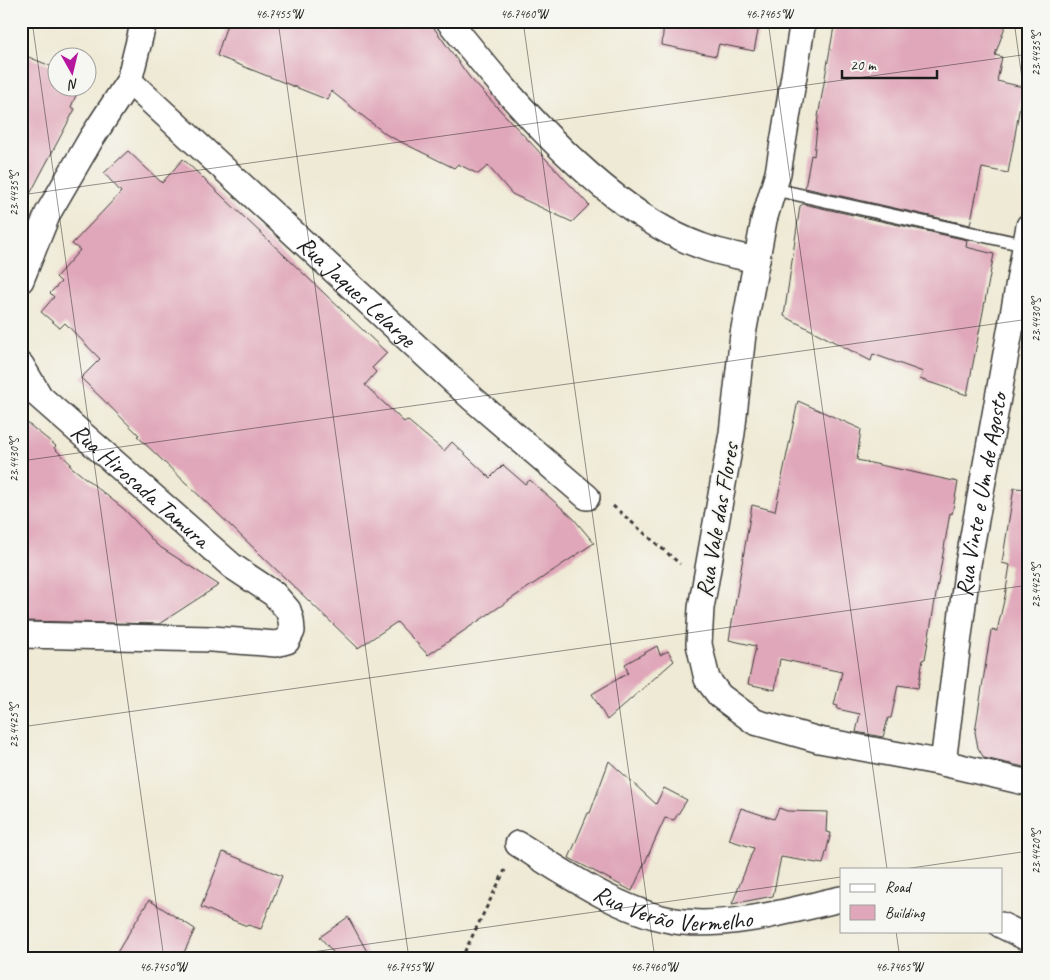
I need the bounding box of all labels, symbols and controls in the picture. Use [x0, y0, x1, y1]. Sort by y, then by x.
text: 46.7455°W [256, 6, 305, 22]
text: 46.7460°W [501, 6, 550, 22]
text: 46.7465°W [746, 6, 795, 22]
text: 23.4435°S [1028, 30, 1044, 76]
north arrow [48, 48, 98, 98]
scale bar [842, 48, 938, 80]
text: 20 m [850, 56, 877, 75]
text: N [66, 75, 79, 94]
text: 23.4435°S [6, 170, 22, 216]
street label: Rua Jaques Lelarge [291, 229, 424, 355]
text: 23.4430°S [1028, 296, 1044, 342]
street label: Rua Vinte e Um de Agosto [949, 388, 1014, 598]
street label: Rua Hirosada Tamura [65, 416, 218, 556]
text: 23.4430°S [6, 436, 22, 482]
street label: Rua Vale das Flores [689, 439, 746, 600]
text: 23.4425°S [1028, 562, 1044, 608]
text: 23.4425°S [6, 702, 22, 748]
text: 23.4420°S [1028, 828, 1044, 874]
legend [840, 868, 1002, 932]
street label: Rua Verão Vermelho [589, 878, 756, 938]
text: Road [885, 878, 912, 897]
text: Building [885, 904, 925, 923]
text: 46.7450°W [140, 959, 189, 975]
text: 46.7455°W [386, 959, 435, 975]
text: 46.7460°W [631, 959, 680, 975]
text: 46.7465°W [876, 959, 925, 975]

